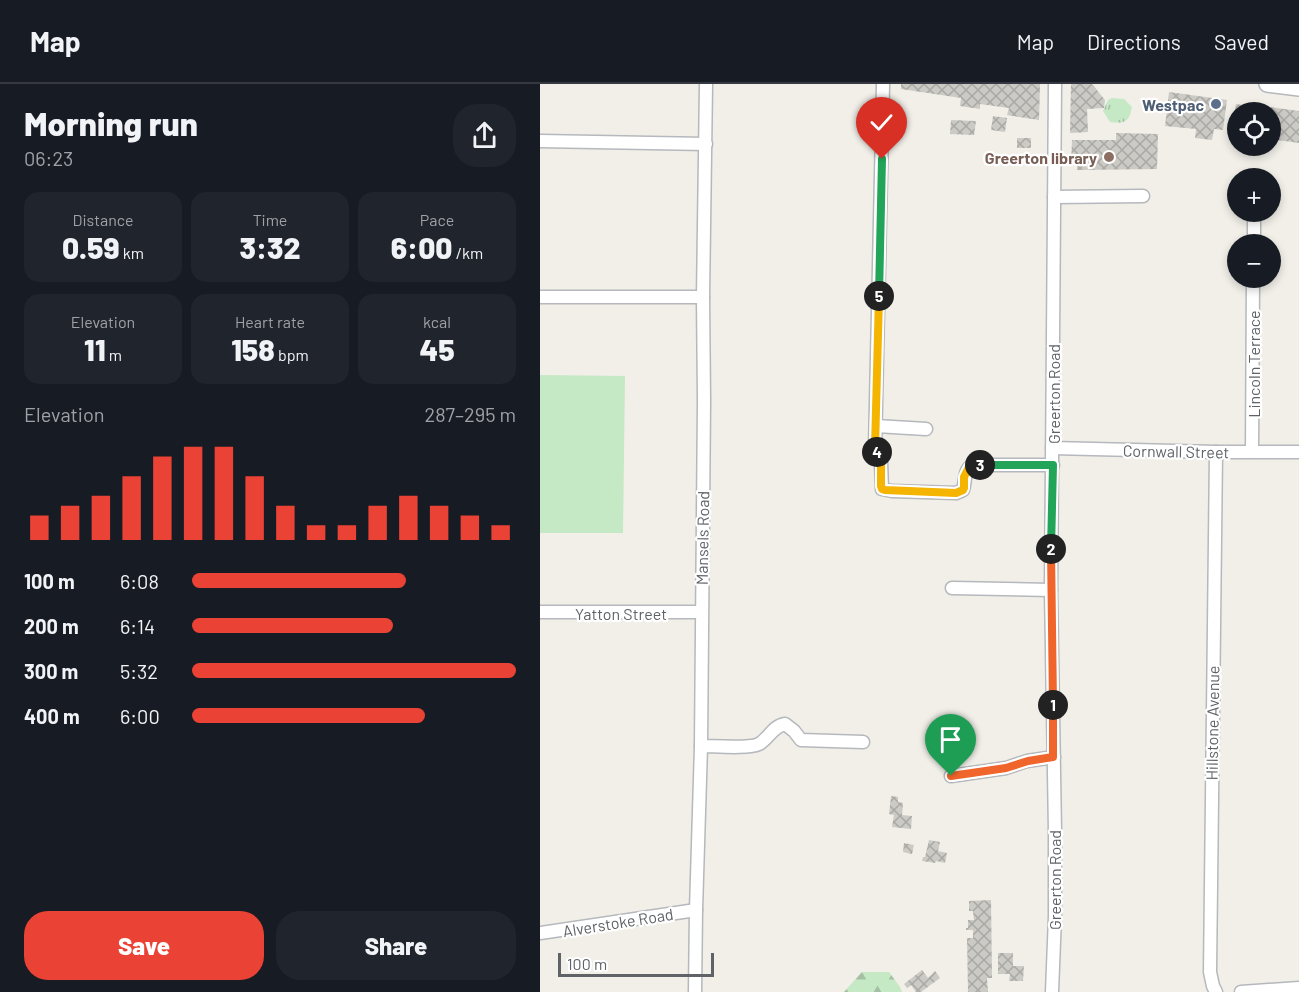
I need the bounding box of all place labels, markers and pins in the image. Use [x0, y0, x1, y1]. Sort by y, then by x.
place label: Westpac [1142, 95, 1204, 114]
pin [856, 97, 907, 159]
marker: Westpac [1209, 97, 1223, 111]
place label: Greerton library [985, 148, 1097, 167]
marker: Greerton library [1102, 150, 1116, 164]
pin: 5 [864, 281, 894, 311]
pin: 4 [862, 437, 892, 467]
pin: 3 [965, 450, 995, 480]
pin: 2 [1036, 534, 1066, 564]
pin: 1 [1038, 690, 1068, 720]
pin [925, 714, 976, 776]

